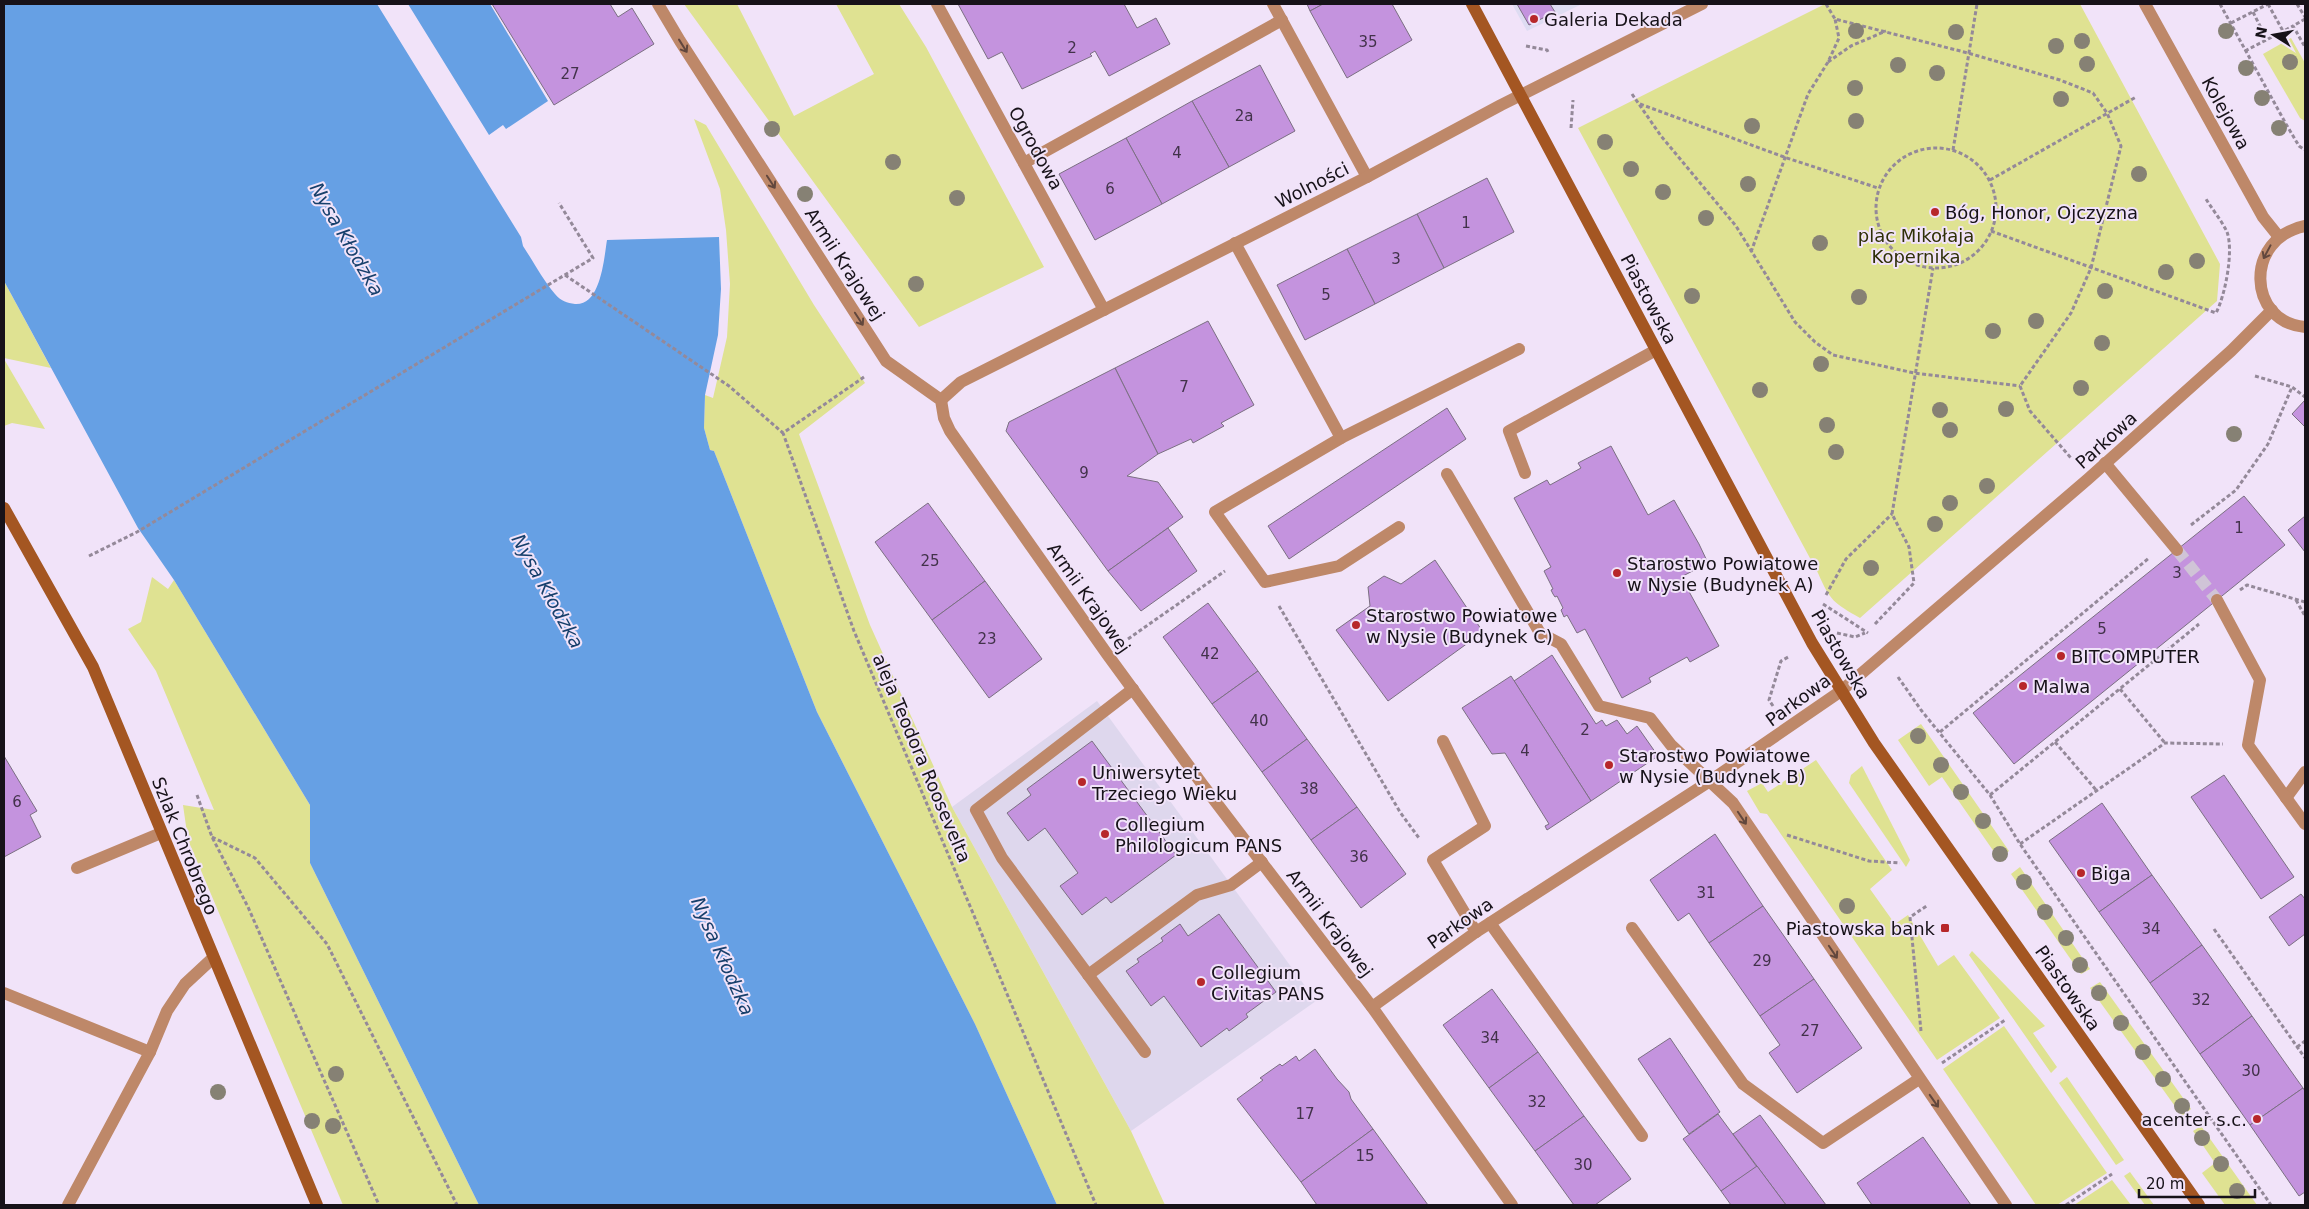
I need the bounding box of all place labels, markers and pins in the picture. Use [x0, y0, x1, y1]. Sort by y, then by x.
place label: Galeria Dekada [1544, 9, 1683, 30]
marker: Galeria Dekada [1528, 13, 1540, 25]
place label: Bóg, Honor, Ojczyzna [1945, 202, 2138, 223]
marker: Bóg, Honor, Ojczyzna [1929, 206, 1941, 218]
place label: Starostwo Powiatowe w Nysie (Budynek A) [1627, 553, 1818, 595]
marker: Starostwo Powiatowe w Nysie (Budynek A) [1611, 567, 1623, 579]
place label: Starostwo Powiatowe w Nysie (Budynek C) [1366, 605, 1557, 647]
marker: Starostwo Powiatowe w Nysie (Budynek C) [1350, 619, 1362, 631]
place label: BITCOMPUTER [2071, 646, 2200, 667]
marker: BITCOMPUTER [2055, 650, 2067, 662]
place label: Malwa [2033, 676, 2090, 697]
marker: Malwa [2017, 680, 2029, 692]
place label: Starostwo Powiatowe w Nysie (Budynek B) [1619, 745, 1810, 787]
marker: Starostwo Powiatowe w Nysie (Budynek B) [1603, 759, 1615, 771]
place label: Uniwersytet Trzeciego Wieku [1091, 762, 1237, 804]
marker: Uniwersytet Trzeciego Wieku [1076, 776, 1088, 788]
place label: Collegium Philologicum PANS [1115, 814, 1282, 856]
marker: Collegium Philologicum PANS [1099, 828, 1111, 840]
place label: Biga [2091, 863, 2131, 884]
marker: Biga [2075, 867, 2087, 879]
place label: Piastowska bank [1786, 918, 1936, 939]
marker: Piastowska bank [1939, 922, 1951, 934]
place label: Collegium Civitas PANS [1211, 962, 1324, 1004]
marker: Collegium Civitas PANS [1195, 976, 1207, 988]
place label: acenter s.c. [2142, 1109, 2247, 1130]
marker: acenter s.c. [2251, 1113, 2263, 1125]

